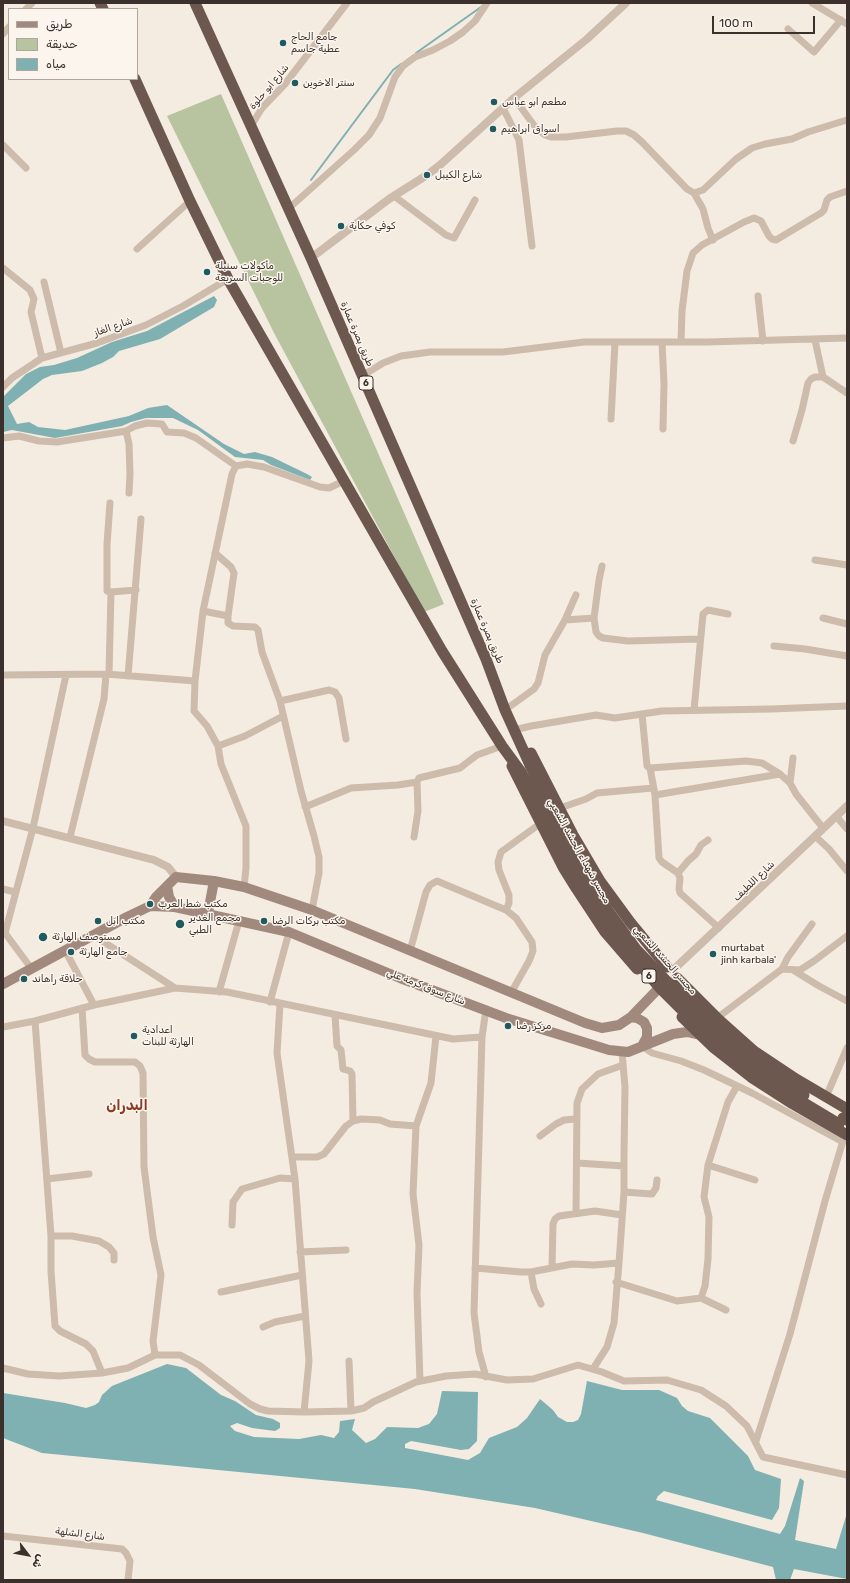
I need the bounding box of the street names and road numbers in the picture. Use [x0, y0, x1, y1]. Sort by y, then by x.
street label: شارع ابو حلوة [247, 62, 291, 112]
street label: طريق بصرة عمارة [338, 300, 376, 368]
street label: شارع الغاز [92, 315, 134, 339]
road number: 6 [359, 376, 373, 390]
street label: طريق بصرة عمارة [468, 597, 506, 665]
street label: مجسر شهداء الحشد الشعبي [545, 796, 613, 906]
street label: شارع اللطيف [731, 858, 777, 904]
street label: مجسر الحشد الشعبي [631, 923, 699, 997]
street label: شارع سوق كرمة علي [385, 966, 467, 1008]
road number: 6 [642, 969, 656, 983]
street label: شارع الشلهة [54, 1525, 106, 1543]

